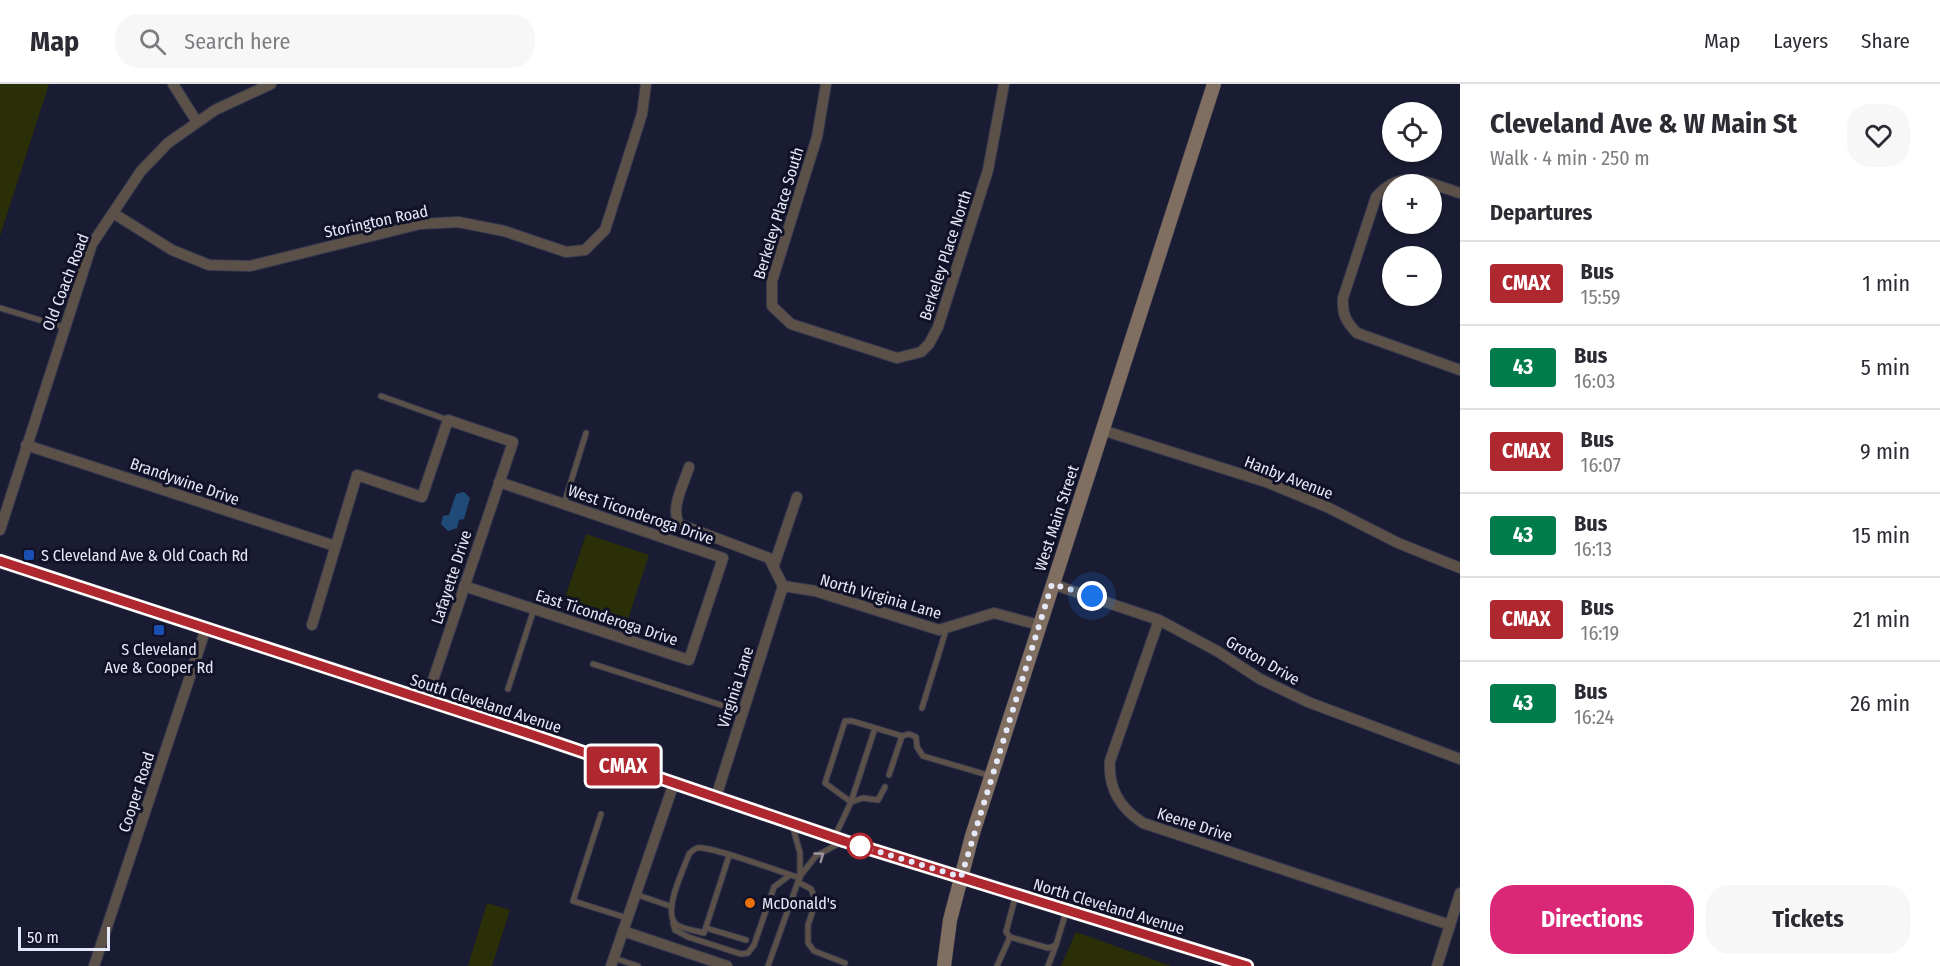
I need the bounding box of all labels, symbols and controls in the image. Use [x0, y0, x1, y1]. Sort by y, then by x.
search box [115, 14, 535, 68]
text: Map [30, 25, 79, 58]
icon: search [136, 25, 169, 58]
text: Search here [184, 28, 290, 55]
text: Map [1704, 28, 1740, 54]
text: Layers [1773, 28, 1828, 54]
text: Share [1861, 28, 1910, 54]
map controls [1382, 102, 1442, 306]
button: locate [1382, 102, 1442, 162]
button: heart [1847, 104, 1910, 167]
text: Cleveland Ave & W Main St [1490, 107, 1797, 140]
street label: Berkeley Place South [749, 145, 808, 281]
text: Walk · 4 min · 250 m [1490, 146, 1650, 170]
button: + [1382, 174, 1442, 234]
street label: Berkeley Place North [915, 187, 976, 323]
text: Departures [1490, 199, 1592, 226]
street label: Storington Road [322, 201, 430, 242]
street label: Old Coach Road [38, 231, 93, 334]
button: − [1382, 246, 1442, 306]
text: Bus [1581, 258, 1614, 285]
text: CMAX [1502, 270, 1551, 296]
text: 1 min [1862, 270, 1910, 297]
text: 15:59 [1581, 285, 1621, 309]
text: Bus [1574, 342, 1607, 369]
text: 43 [1513, 354, 1533, 380]
text: 5 min [1861, 354, 1910, 381]
text: 16:03 [1574, 369, 1615, 393]
text: Bus [1581, 426, 1614, 453]
text: CMAX [1502, 438, 1551, 464]
text: 9 min [1860, 438, 1910, 465]
street label: Hanby Avenue [1242, 452, 1336, 503]
text: 16:07 [1581, 453, 1621, 477]
street label: Brandywine Drive [128, 454, 242, 509]
street label: West Main Street [1030, 462, 1083, 574]
street label: West Ticonderoga Drive [565, 481, 716, 548]
text: Bus [1574, 510, 1607, 537]
text: 43 [1513, 522, 1533, 548]
text: 15 min [1852, 522, 1910, 549]
street label: Lafayette Drive [427, 528, 476, 627]
text: 16:13 [1574, 537, 1612, 561]
place label: S Cleveland Ave & Old Coach Rd [41, 546, 248, 565]
marker: S Cleveland Ave & Old Coach Rd [22, 548, 36, 562]
street label: North Virginia Lane [818, 570, 944, 623]
your location [1077, 581, 1107, 611]
street label: East Ticonderoga Drive [533, 586, 680, 649]
text: Bus [1581, 594, 1614, 621]
text: CMAX [1502, 606, 1551, 632]
text: 21 min [1853, 606, 1910, 633]
text: 16:19 [1581, 621, 1619, 645]
marker: S Cleveland Ave & Cooper Rd [152, 623, 166, 637]
street label: Groton Drive [1222, 632, 1303, 689]
place label: S Cleveland Ave & Cooper Rd [105, 640, 214, 677]
street label: Virginia Lane [713, 644, 758, 730]
street label: South Cleveland Avenue [408, 670, 564, 737]
text: Bus [1574, 678, 1607, 705]
text: 43 [1513, 690, 1533, 716]
text: 26 min [1850, 690, 1910, 717]
text: 16:24 [1574, 705, 1614, 729]
line badge: CMAX [581, 746, 665, 786]
street label: Cooper Road [115, 749, 158, 835]
text: CMAX [599, 753, 647, 779]
street label: Keene Drive [1155, 803, 1235, 846]
unlabelled marker [847, 833, 873, 859]
one-way arrow [813, 852, 824, 863]
street label: North Cleveland Avenue [1031, 874, 1187, 939]
button: Directions [1490, 885, 1694, 954]
button: Tickets [1706, 885, 1910, 954]
place label: McDonald's [762, 894, 837, 913]
marker: McDonald's [743, 896, 757, 910]
scale bar [18, 924, 110, 952]
text: 50 m [27, 928, 59, 947]

